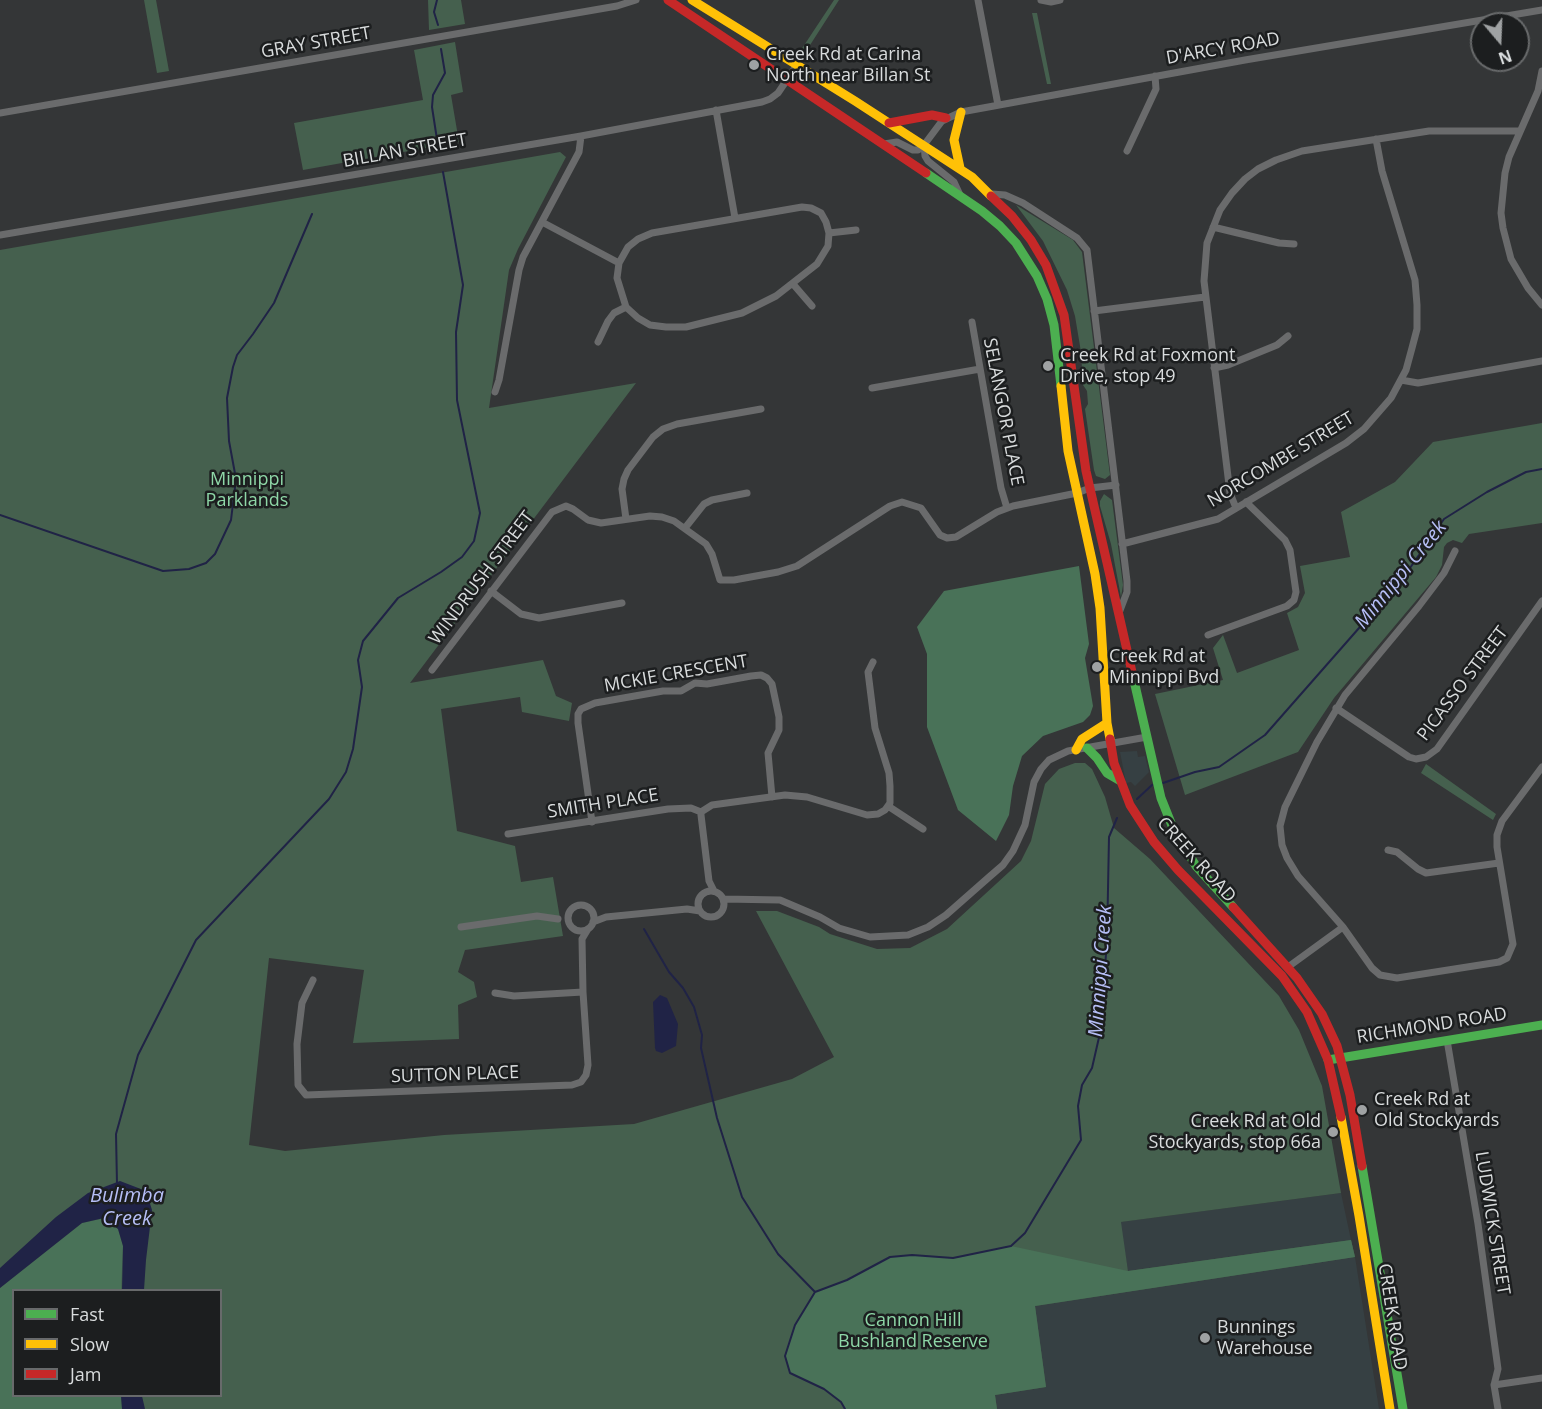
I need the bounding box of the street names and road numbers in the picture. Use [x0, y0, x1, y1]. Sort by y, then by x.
street label: GRAY STREET [259, 23, 373, 63]
street label: D'ARCY ROAD [1164, 28, 1282, 70]
street label: BILLAN STREET [341, 129, 469, 173]
street label: SELANGOR PLACE [978, 336, 1028, 488]
street label: NORCOMBE STREET [1204, 408, 1358, 512]
street label: WINDRUSH STREET [425, 507, 539, 649]
street label: PICASSO STREET [1413, 622, 1513, 746]
street label: MCKIE CRESCENT [603, 651, 749, 697]
street label: SMITH PLACE [546, 785, 660, 823]
street label: CREEK ROAD [1152, 813, 1240, 907]
street label: RICHMOND ROAD [1355, 1003, 1509, 1049]
street label: SUTTON PLACE [391, 1062, 519, 1088]
street label: LUDWICK STREET [1470, 1150, 1514, 1296]
street label: CREEK ROAD [1373, 1262, 1411, 1372]

